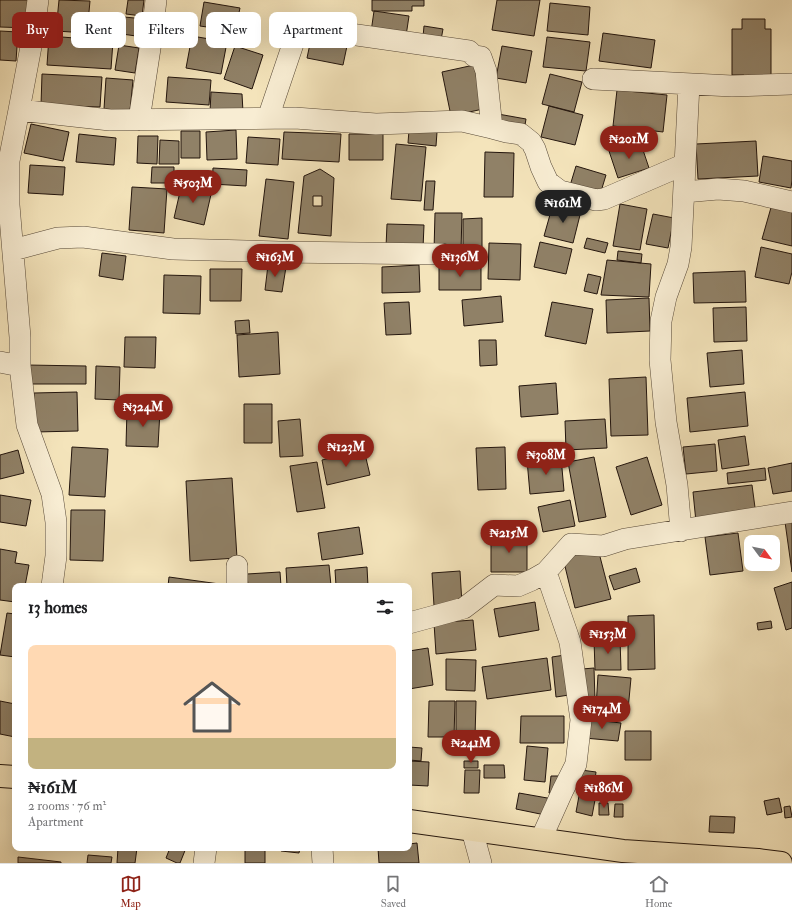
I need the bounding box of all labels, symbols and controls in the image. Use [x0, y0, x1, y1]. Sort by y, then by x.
chip: Buy [12, 12, 63, 48]
chip: Rent [71, 12, 126, 48]
chip: Filters [134, 12, 198, 48]
chip: New [206, 12, 261, 48]
chip: Apartment [269, 12, 357, 48]
pin: ₦201M [601, 126, 657, 160]
text: ₦201M [609, 131, 649, 147]
pin: ₦503M [165, 170, 221, 204]
text: ₦503M [173, 175, 213, 191]
pin: ₦161M [535, 190, 591, 224]
text: ₦161M [544, 195, 582, 211]
pin: ₦163M [247, 244, 303, 278]
pin: ₦136M [432, 244, 488, 278]
text: ₦163M [256, 249, 294, 265]
text: ₦136M [441, 249, 479, 265]
pin: ₦324M [115, 394, 171, 428]
text: ₦324M [123, 399, 163, 415]
pin: ₦123M [318, 434, 374, 468]
text: ₦123M [327, 439, 365, 455]
pin: ₦308M [518, 442, 574, 476]
text: ₦308M [526, 447, 566, 463]
pin: ₦215M [481, 520, 537, 554]
text: ₦215M [490, 525, 528, 541]
north arrow [744, 535, 780, 571]
map controls [744, 535, 780, 571]
icon: filters [374, 596, 396, 618]
text: 13 homes [28, 597, 87, 618]
pin: ₦153M [580, 621, 636, 655]
text: ₦153M [589, 626, 627, 642]
icon: home [176, 671, 248, 743]
pin: ₦174M [574, 696, 630, 730]
text: ₦174M [582, 701, 622, 717]
pin: ₦241M [443, 730, 499, 764]
text: ₦241M [451, 735, 491, 751]
pin: ₦186M [576, 775, 632, 809]
text: ₦161M [28, 777, 77, 798]
text: ₦186M [584, 780, 624, 796]
text: 2 rooms · 76 m² [28, 798, 106, 814]
text: Apartment [28, 814, 84, 830]
tab: Map [120, 873, 142, 910]
tab: Saved [381, 873, 406, 910]
tab: Home [645, 873, 672, 910]

